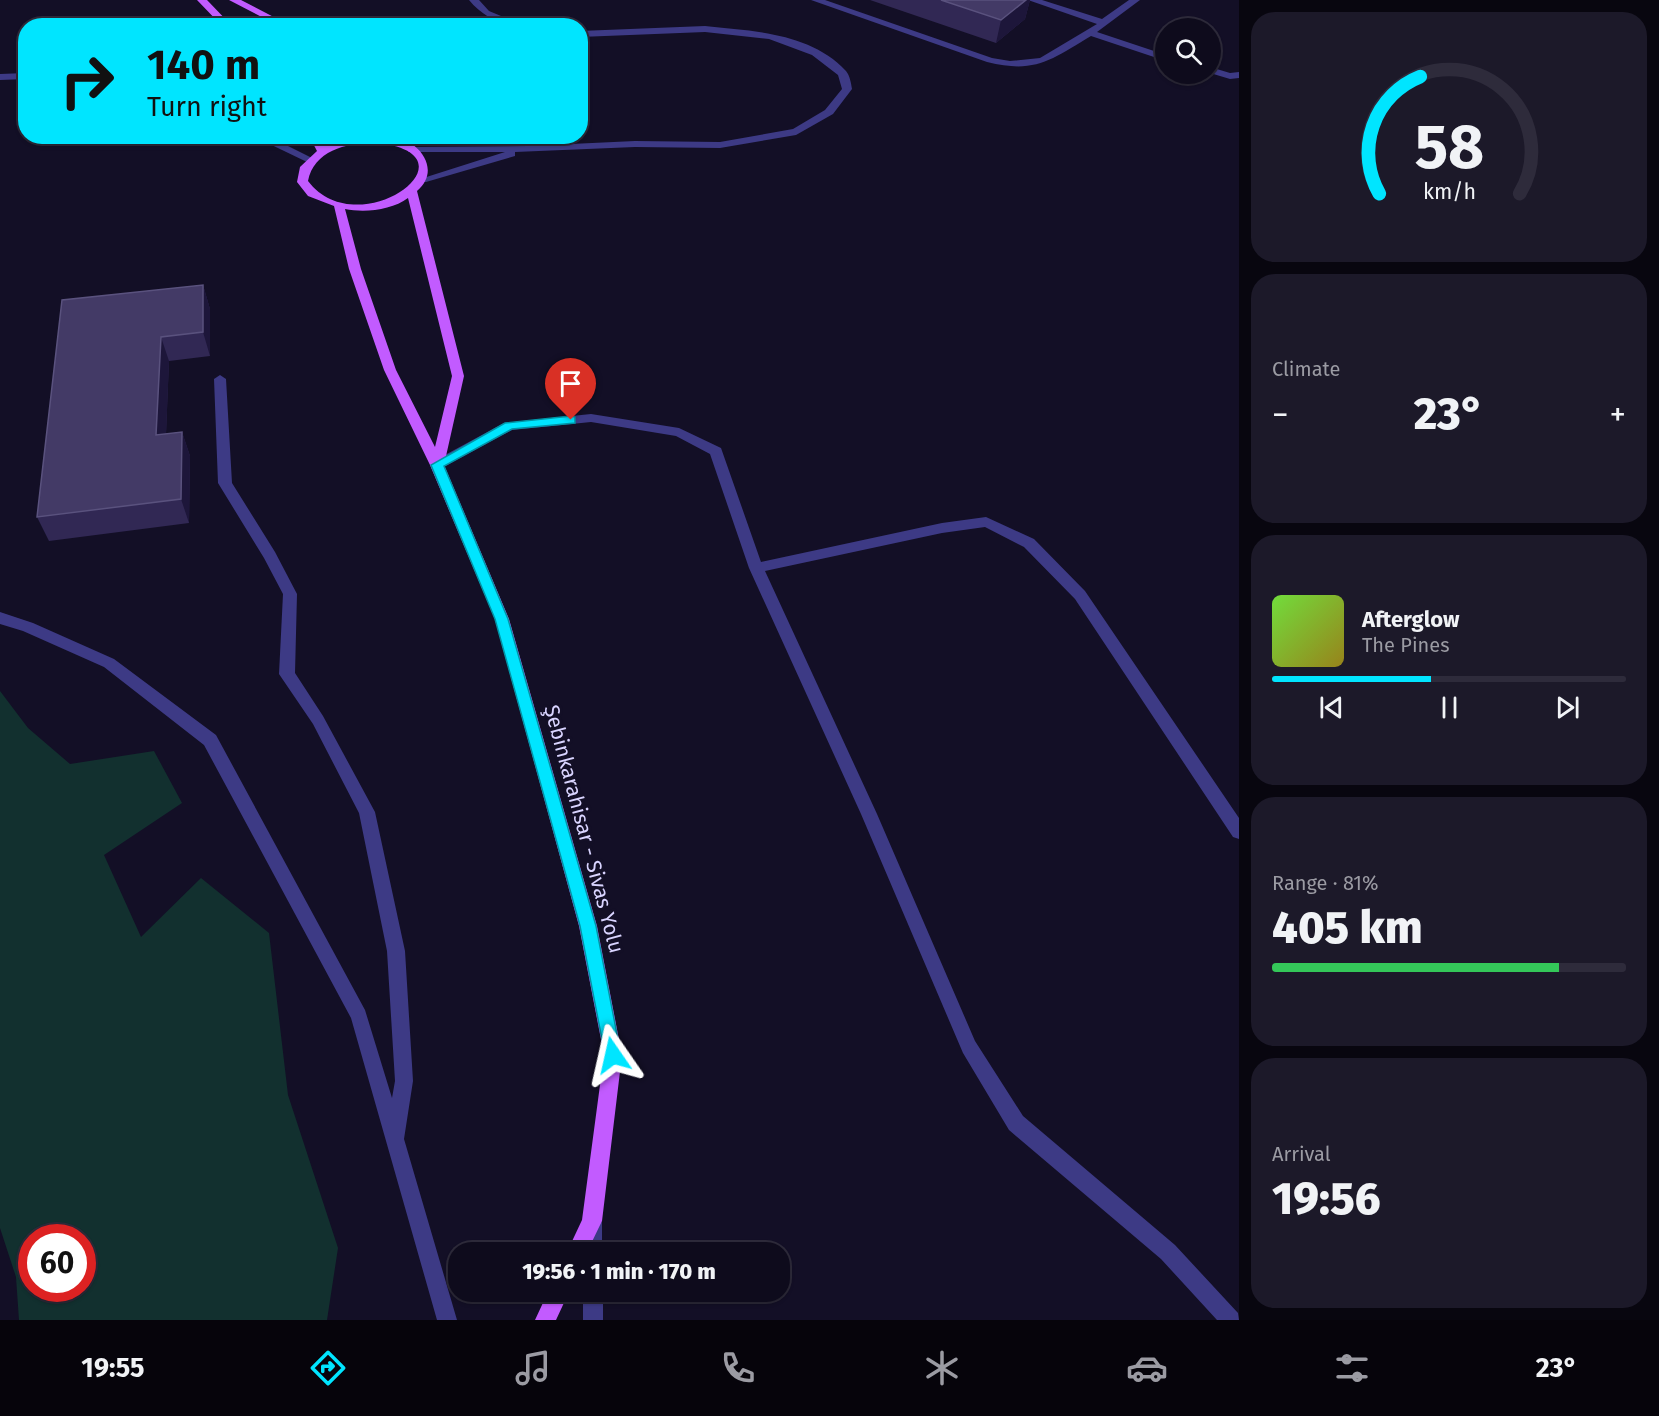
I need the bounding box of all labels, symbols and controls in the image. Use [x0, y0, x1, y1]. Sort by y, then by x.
map controls [1155, 18, 1221, 84]
button: search [1155, 18, 1221, 84]
text: 140 m [147, 40, 260, 90]
icon: right [48, 42, 126, 120]
text: Turn right [147, 91, 267, 123]
text: 58 [1414, 110, 1484, 185]
text: km/h [1422, 179, 1476, 205]
text: Climate [1272, 357, 1340, 381]
pin [545, 358, 596, 420]
icon: arrive [554, 367, 587, 400]
text: 23° [1414, 387, 1484, 441]
text: − [1272, 395, 1289, 435]
text: + [1610, 395, 1626, 435]
text: Afterglow [1362, 606, 1459, 633]
text: The Pines [1362, 633, 1449, 657]
icon: previous [1315, 691, 1348, 724]
icon: pause [1433, 691, 1466, 724]
icon: next [1551, 691, 1584, 724]
street label: Şebinkarahisar - Sivas Yolu [538, 702, 630, 956]
text: Range · 81% [1272, 871, 1378, 895]
text: 405 km [1272, 901, 1423, 955]
position arrow [581, 1023, 645, 1087]
text: Arrival [1272, 1142, 1331, 1166]
text: 19:56 [1272, 1172, 1381, 1226]
speed limit sign: 60 [18, 1224, 96, 1302]
text: 19:56 · 1 min · 170 m [522, 1258, 716, 1285]
icon: directions [307, 1347, 349, 1389]
icon: music [512, 1347, 554, 1389]
icon: phone [717, 1347, 759, 1389]
icon: climate [921, 1347, 963, 1389]
icon: car [1126, 1347, 1168, 1389]
icon: filters [1331, 1347, 1373, 1389]
text: 19:55 [81, 1352, 145, 1384]
text: 23° [1536, 1352, 1578, 1384]

